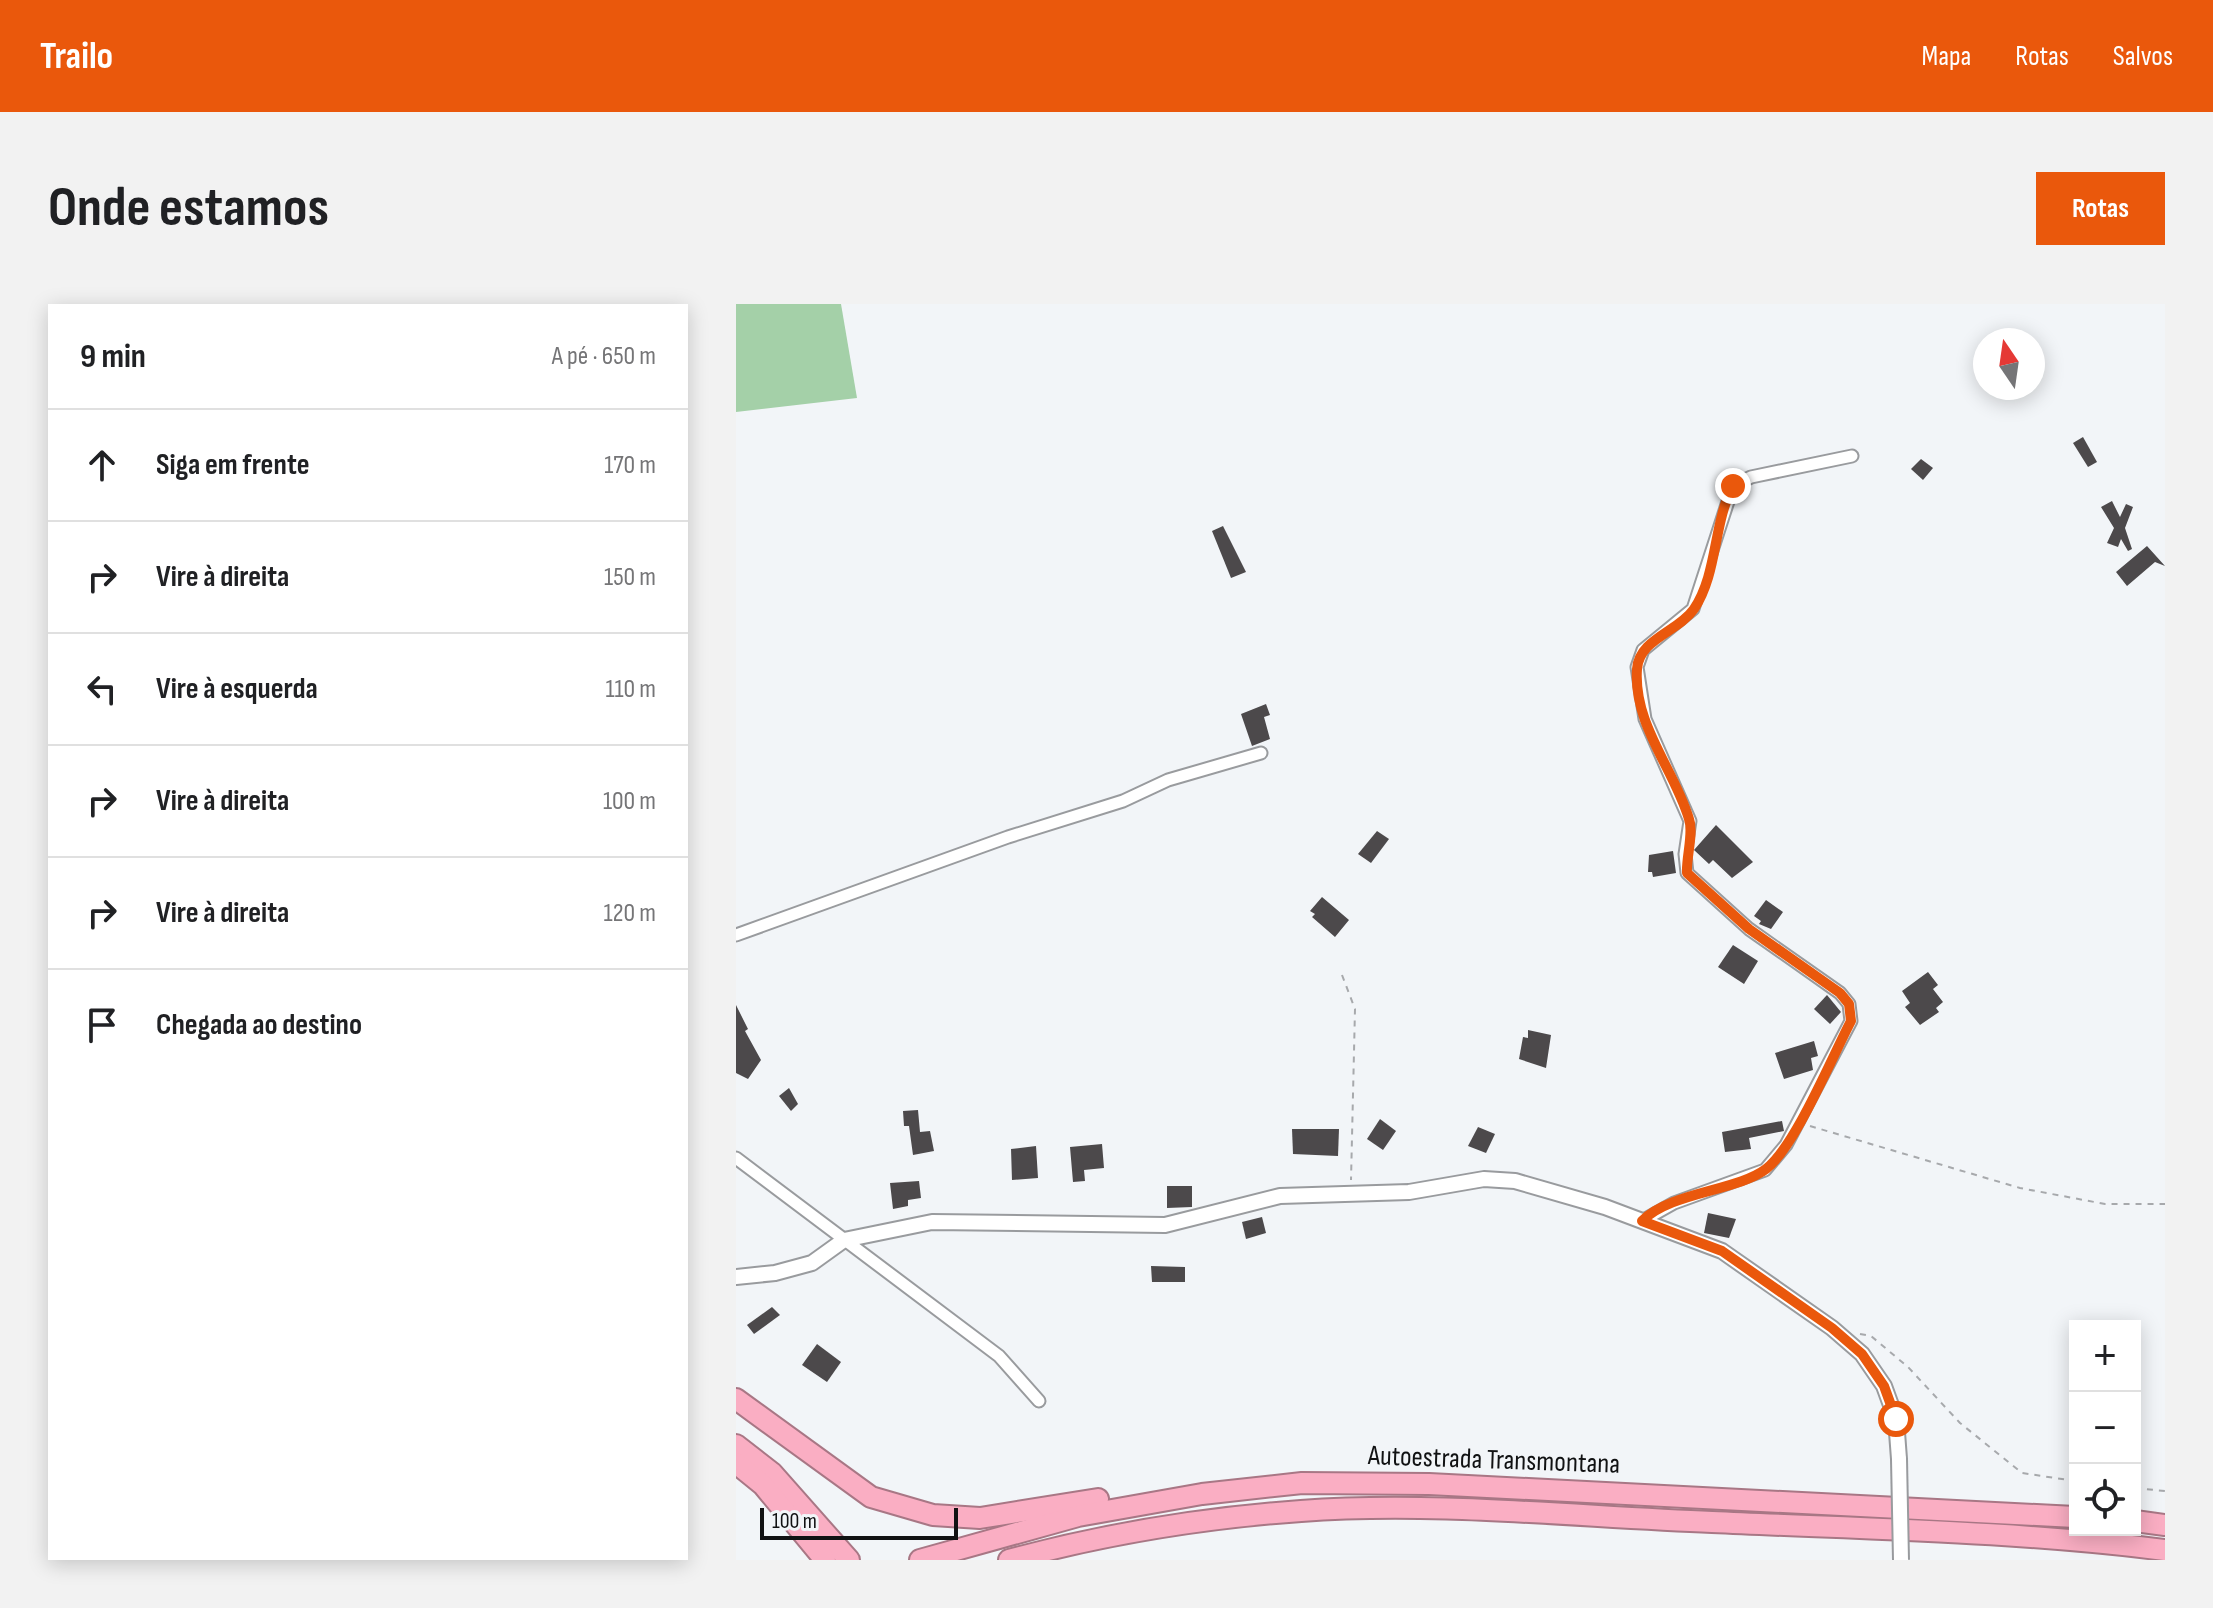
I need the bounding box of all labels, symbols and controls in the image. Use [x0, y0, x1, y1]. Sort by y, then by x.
text: Trailo [40, 34, 113, 79]
text: Mapa [1922, 40, 1971, 73]
text: Rotas [2015, 40, 2069, 73]
text: Salvos [2113, 40, 2173, 73]
button: Rotas [2036, 172, 2165, 245]
text: Onde estamos [48, 175, 329, 242]
north arrow [1973, 328, 2045, 400]
text: 9 min [80, 336, 146, 377]
text: A pé · 650 m [552, 341, 656, 372]
icon: ahead [80, 443, 124, 487]
text: Siga em frente [156, 447, 309, 483]
text: 170 m [604, 450, 656, 481]
route end [1715, 468, 1751, 504]
icon: right [80, 555, 124, 599]
text: Vire à direita [156, 559, 289, 595]
text: 150 m [604, 562, 656, 593]
icon: left [80, 667, 124, 711]
text: Vire à esquerda [156, 671, 318, 707]
text: 110 m [605, 674, 656, 705]
icon: right [80, 779, 124, 823]
text: Vire à direita [156, 783, 289, 819]
text: 100 m [603, 786, 656, 817]
icon: right [80, 891, 124, 935]
text: Vire à direita [156, 895, 289, 931]
text: 120 m [603, 898, 656, 929]
icon: arrive [80, 1003, 124, 1047]
text: Chegada ao destino [156, 1007, 362, 1043]
map controls [2069, 1320, 2141, 1536]
button: + [2069, 1320, 2141, 1392]
button: − [2069, 1392, 2141, 1464]
route start [1878, 1401, 1914, 1437]
street label: Autoestrada Transmontana [1366, 1439, 1621, 1481]
button: locate [2069, 1464, 2141, 1536]
scale bar [760, 1504, 958, 1540]
text: 100 m [772, 1508, 817, 1535]

